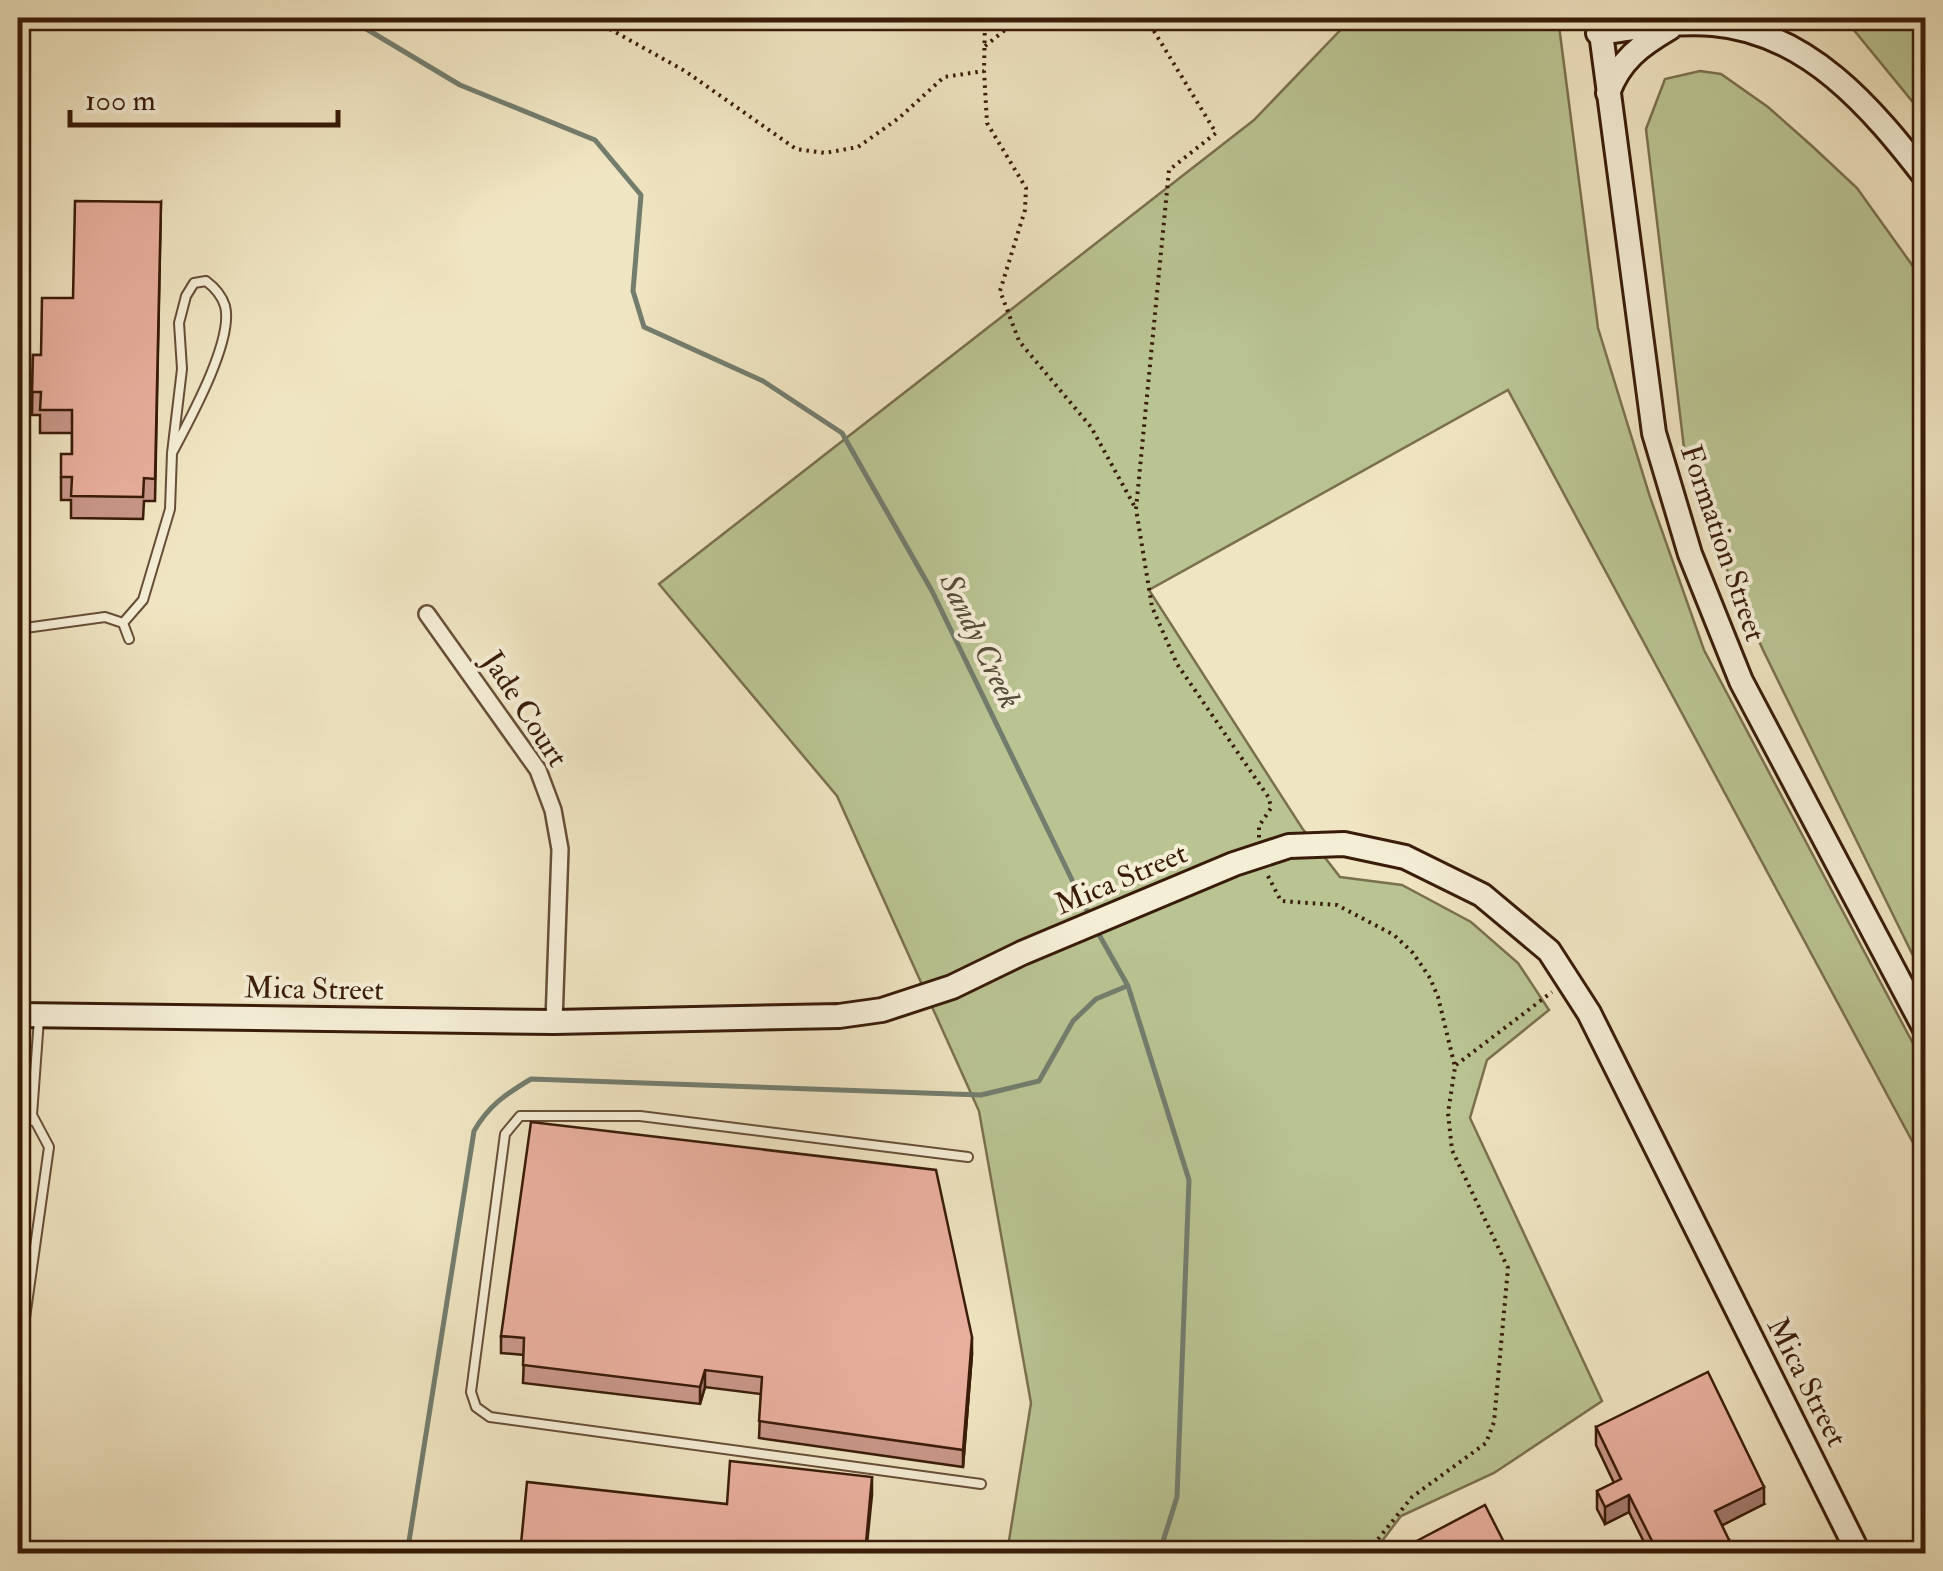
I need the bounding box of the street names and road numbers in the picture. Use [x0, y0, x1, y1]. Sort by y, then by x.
street label: Formation Street [1672, 440, 1774, 646]
street label: Jade Court [473, 643, 576, 774]
street label: Mica Street [1049, 835, 1193, 923]
street label: Mica Street [244, 969, 385, 1009]
street label: Mica Street [1759, 1311, 1855, 1453]

